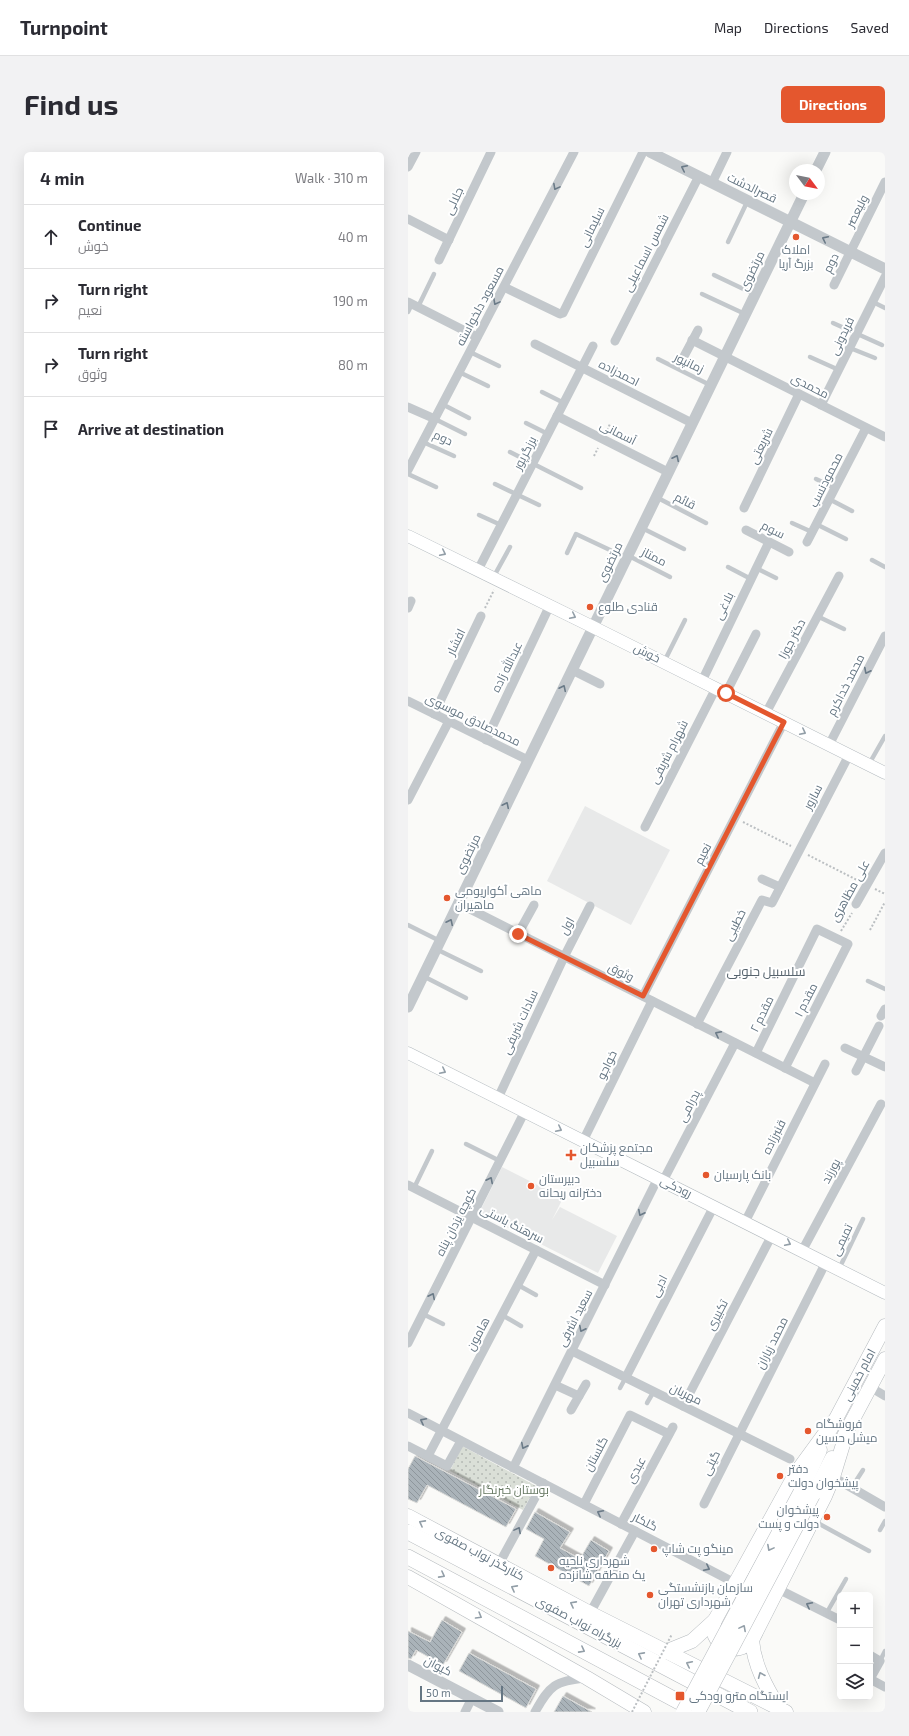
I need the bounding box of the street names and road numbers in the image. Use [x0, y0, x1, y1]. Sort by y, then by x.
street label: قصرالدشت [725, 169, 780, 206]
street label: جلالی [441, 185, 466, 217]
street label: ولیعصر [842, 192, 871, 230]
street label: سلیمانی [575, 204, 608, 249]
street label: شمس اسماعیلی [619, 211, 672, 294]
street label: مرتضوی [736, 248, 768, 293]
street label: دوم [819, 250, 843, 275]
street label: مسعود دلخواسته [452, 263, 507, 348]
street label: فریدونی [826, 314, 857, 357]
street label: زمانپور [671, 349, 707, 377]
street label: احمدزاده [596, 356, 642, 389]
street label: محمدی [789, 370, 832, 401]
street label: آسمانی [598, 417, 640, 448]
street label: شریعتی [745, 425, 776, 466]
street label: دوم [431, 427, 456, 450]
street label: برزگرپور [509, 433, 541, 474]
street label: محمودنسب [805, 450, 846, 510]
street label: قائم [672, 489, 698, 513]
street label: سوم [759, 517, 788, 543]
street label: مرتضوی [594, 539, 626, 584]
street label: ممتاز [638, 544, 669, 569]
street label: بلاغی [710, 589, 737, 622]
street label: دکتر جوزا [775, 616, 808, 661]
street label: افشار [442, 626, 468, 658]
street label: عبدالله زاده [488, 639, 525, 695]
street label: خوش [631, 639, 663, 666]
street label: محمد خداکرم [824, 651, 868, 719]
street label: محمدصادق موسوی [423, 690, 523, 749]
street label: شهرام شریفی [646, 717, 692, 787]
street label: سازور [799, 782, 825, 813]
street label: مرتضوی [452, 831, 484, 876]
street label: نعیم [691, 840, 715, 868]
street label: علی مظاهری [826, 857, 873, 924]
street label: خطیبی [720, 907, 749, 943]
street label: اول [556, 914, 577, 937]
street label: وثوق [606, 959, 637, 984]
street label: مقدم ۱ [791, 980, 821, 1020]
street label: سادات شریفی [498, 987, 541, 1056]
street label: مقدم ۲ [746, 993, 778, 1035]
street label: خواجو [593, 1048, 620, 1082]
street label: پدرامی [674, 1086, 705, 1125]
street label: قنبرزاده [758, 1117, 789, 1157]
street label: پورزند [818, 1155, 845, 1187]
street label: رودکی [658, 1172, 695, 1201]
street label: کوچه یزدان پناه [432, 1185, 481, 1259]
street label: سرهنگ باستی [478, 1201, 547, 1246]
street label: تمیمی [827, 1221, 856, 1258]
street label: ادبی [647, 1272, 670, 1299]
street label: سعید اشرفی [554, 1287, 595, 1349]
street label: تکبیری [702, 1296, 731, 1333]
street label: هامون [463, 1314, 493, 1353]
street label: محمد زیاران [752, 1314, 791, 1371]
street label: امام خمینی [839, 1346, 879, 1404]
street label: مهربان [668, 1379, 705, 1408]
street label: گلستان [580, 1434, 611, 1474]
street label: گیتی [698, 1448, 723, 1478]
street label: عبدی [622, 1454, 649, 1486]
street label: گلکار [629, 1508, 660, 1534]
street label: کنارگذر نواب صفوی [433, 1524, 527, 1583]
street label: بزرگراه نواب صفوی [534, 1593, 625, 1651]
street label: کیوان [422, 1652, 455, 1679]

